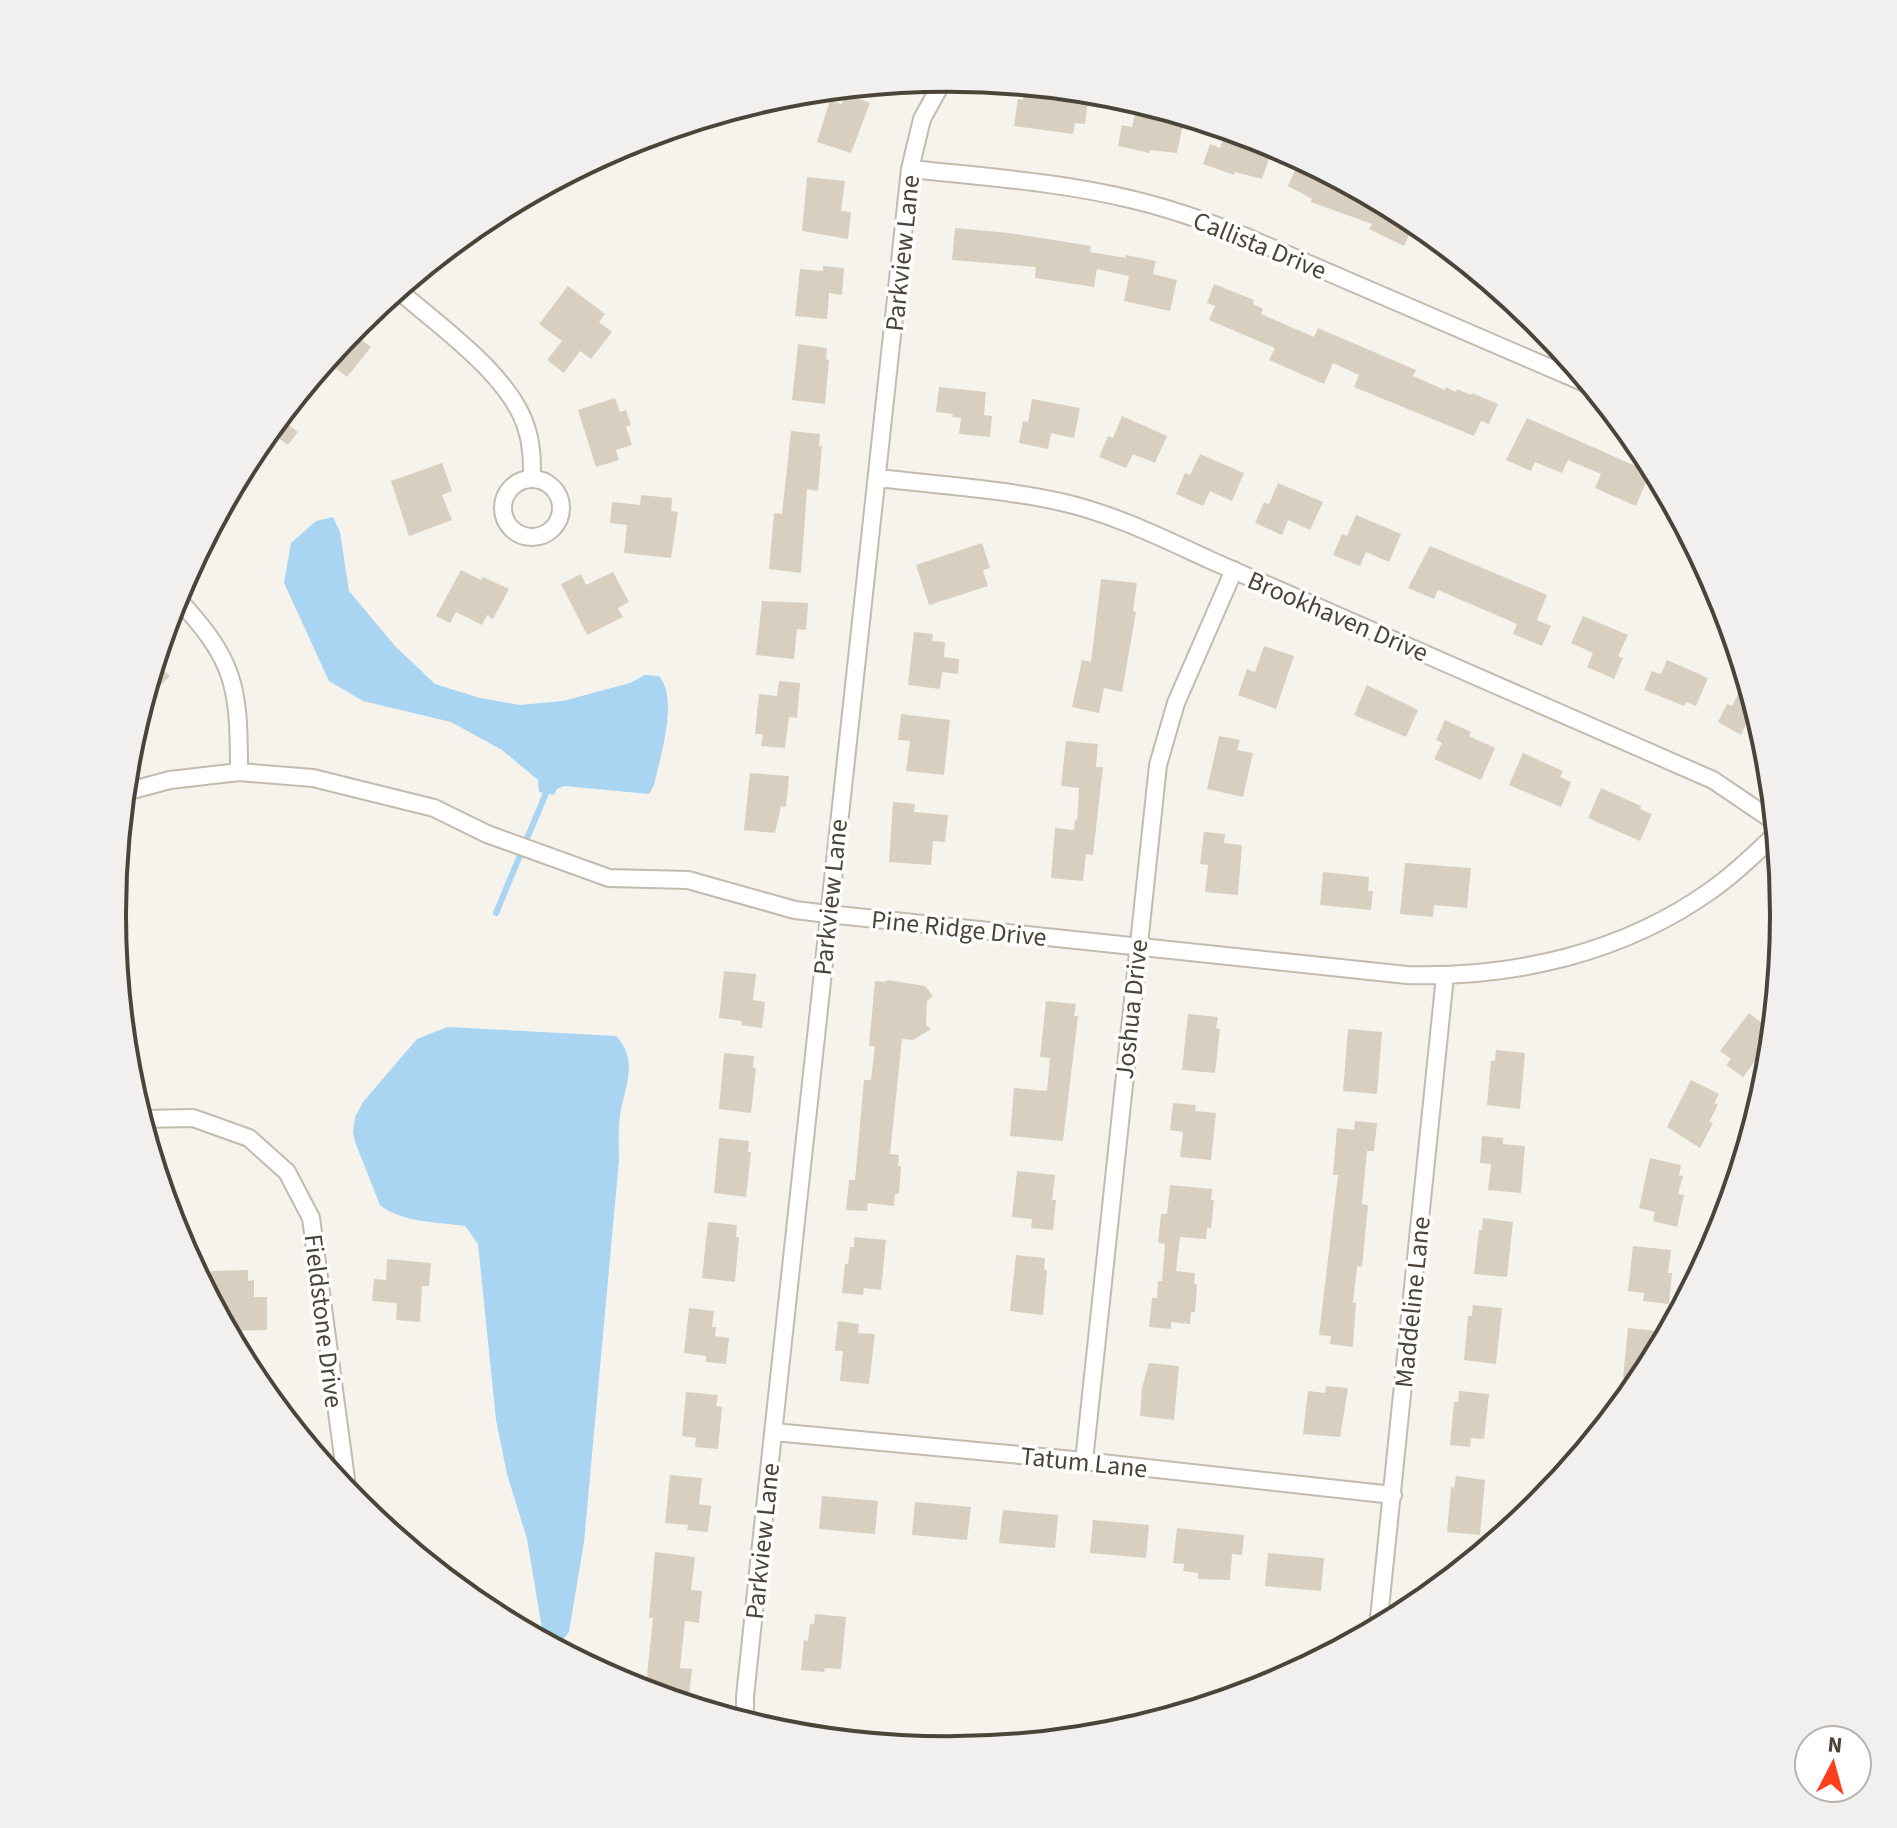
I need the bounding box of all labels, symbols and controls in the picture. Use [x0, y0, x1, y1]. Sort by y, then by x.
street label: Parkview Lane [876, 173, 929, 333]
street label: Callista Drive [1188, 202, 1332, 289]
street label: Brookhaven Drive [1242, 562, 1434, 671]
street label: Parkview Lane [804, 817, 857, 977]
street label: Pine Ridge Drive [869, 901, 1049, 956]
street label: Joshua Drive [1106, 937, 1157, 1081]
street label: Maddeline Lane [1385, 1215, 1440, 1389]
street label: Fieldstone Drive [294, 1232, 353, 1410]
street label: Tatum Lane [1019, 1437, 1149, 1488]
street label: Parkview Lane [736, 1461, 789, 1621]
north arrow [1793, 1724, 1873, 1804]
text: N [1826, 1728, 1844, 1762]

